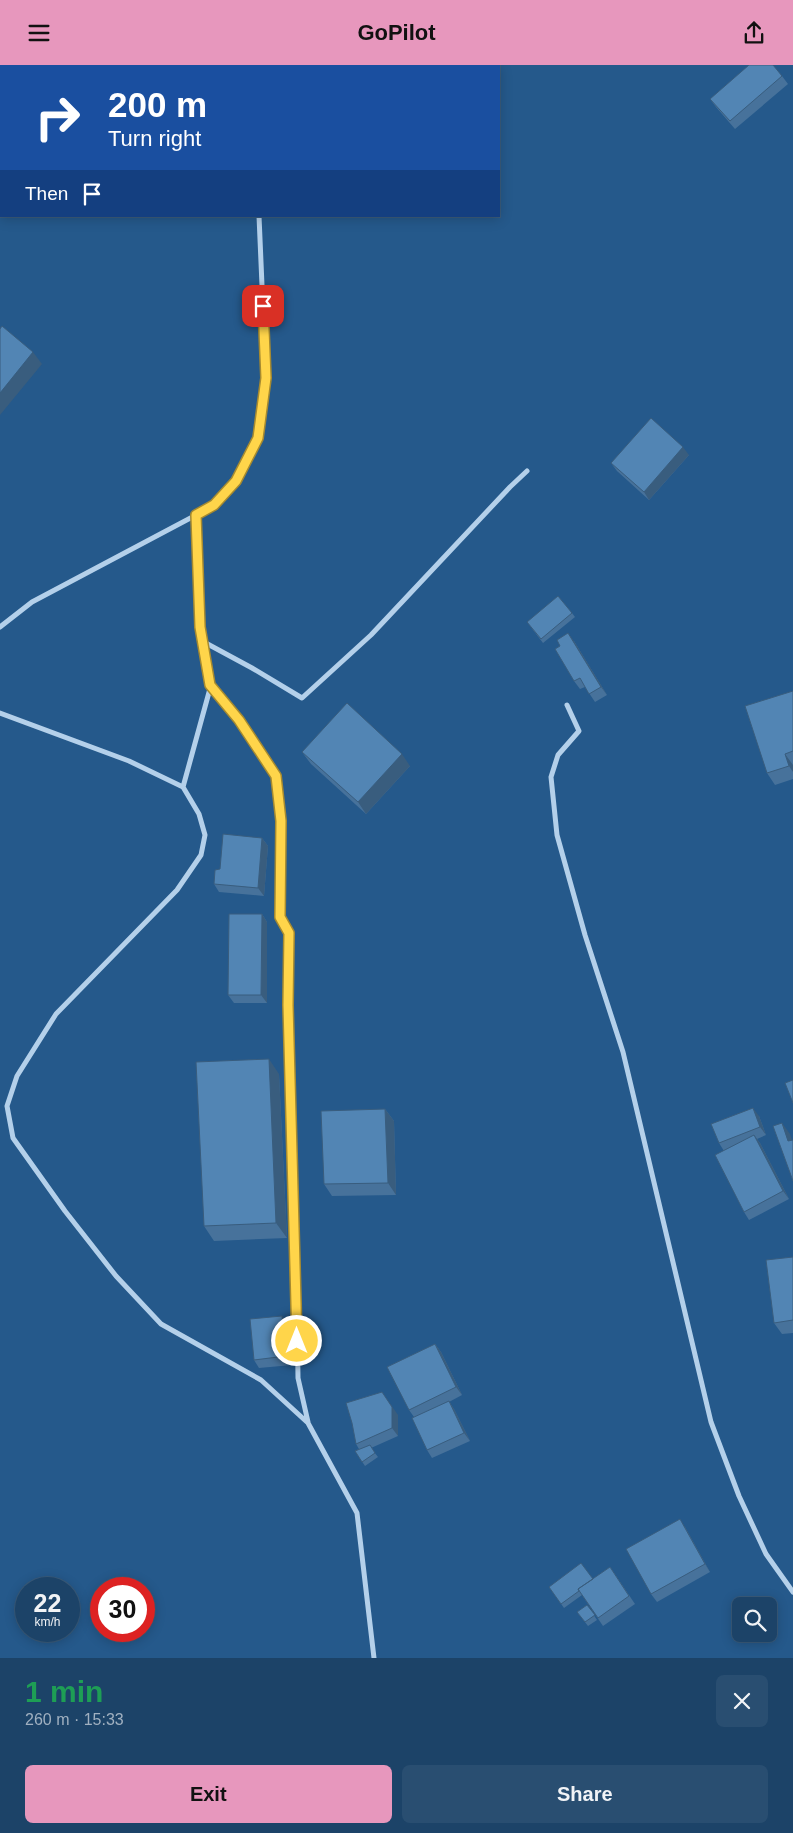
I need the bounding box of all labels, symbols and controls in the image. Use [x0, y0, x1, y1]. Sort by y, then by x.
icon: menu [25, 19, 53, 47]
icon: share [740, 19, 768, 47]
text: GoPilot [357, 20, 436, 45]
icon: right [25, 85, 90, 150]
text: 200 m [108, 85, 207, 124]
text: Turn right [108, 126, 201, 151]
icon: arrive [78, 180, 106, 208]
text: Then [25, 183, 68, 204]
pin [242, 285, 284, 327]
icon: arrive [249, 292, 277, 320]
position arrow [270, 1314, 322, 1366]
speed limit sign: 30 [90, 1577, 155, 1642]
text: 22 [34, 1589, 61, 1617]
map controls [732, 1597, 777, 1642]
button: search [732, 1597, 777, 1642]
text: km/h [34, 1615, 61, 1629]
text: 1 min [25, 1675, 103, 1708]
button: close [716, 1675, 768, 1727]
text: 260 m · 15:33 [25, 1711, 124, 1728]
button: Exit [25, 1765, 392, 1823]
button: Share [402, 1765, 768, 1823]

